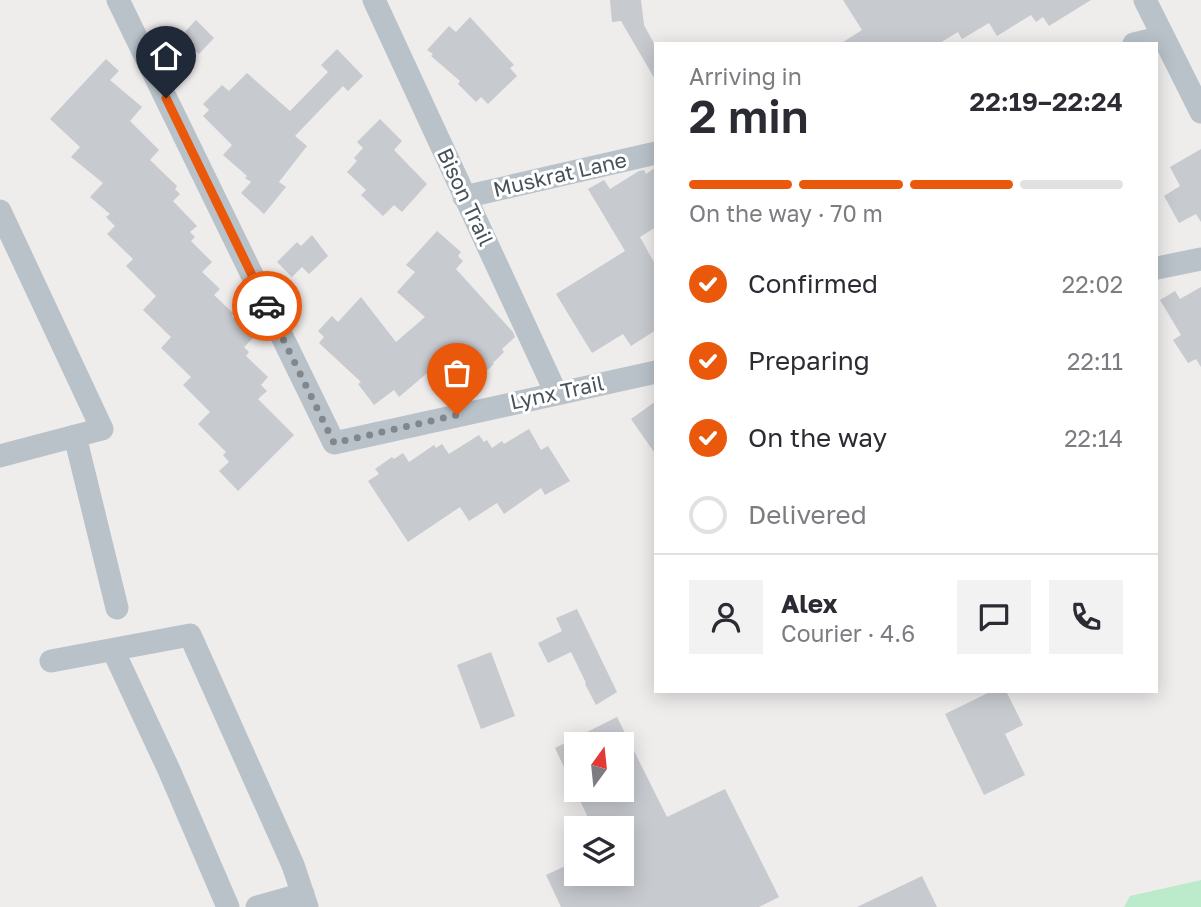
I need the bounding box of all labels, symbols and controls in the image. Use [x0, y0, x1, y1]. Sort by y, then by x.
pin [136, 26, 196, 98]
icon: home [147, 37, 185, 75]
text: Arriving in [689, 62, 802, 90]
text: 22:19–22:24 [970, 86, 1123, 117]
text: 2 min [689, 88, 809, 143]
street label: Bison Trail [432, 144, 500, 250]
street label: Muskrat Lane [491, 146, 629, 202]
text: On the way · 70 m [689, 199, 883, 227]
icon: check [689, 265, 727, 303]
text: Confirmed [748, 268, 878, 299]
text: 22:02 [1062, 270, 1123, 298]
courier [232, 271, 302, 341]
icon: car [248, 287, 286, 325]
icon: check [689, 342, 727, 380]
pin [427, 343, 487, 415]
text: Preparing [748, 345, 870, 376]
text: 22:11 [1067, 347, 1123, 375]
icon: bag [438, 354, 476, 392]
street label: Lynx Trail [508, 369, 606, 415]
icon: check [689, 419, 727, 457]
text: On the way [748, 422, 887, 453]
text: 22:14 [1064, 424, 1123, 452]
text: Delivered [748, 499, 867, 530]
button: person [689, 580, 763, 654]
button: chat [957, 580, 1031, 654]
button: phone [1049, 580, 1123, 654]
text: Alex [781, 588, 838, 619]
text: Courier · 4.6 [781, 619, 915, 647]
north arrow [564, 732, 634, 802]
map controls [564, 732, 634, 886]
button: layers [564, 816, 634, 886]

